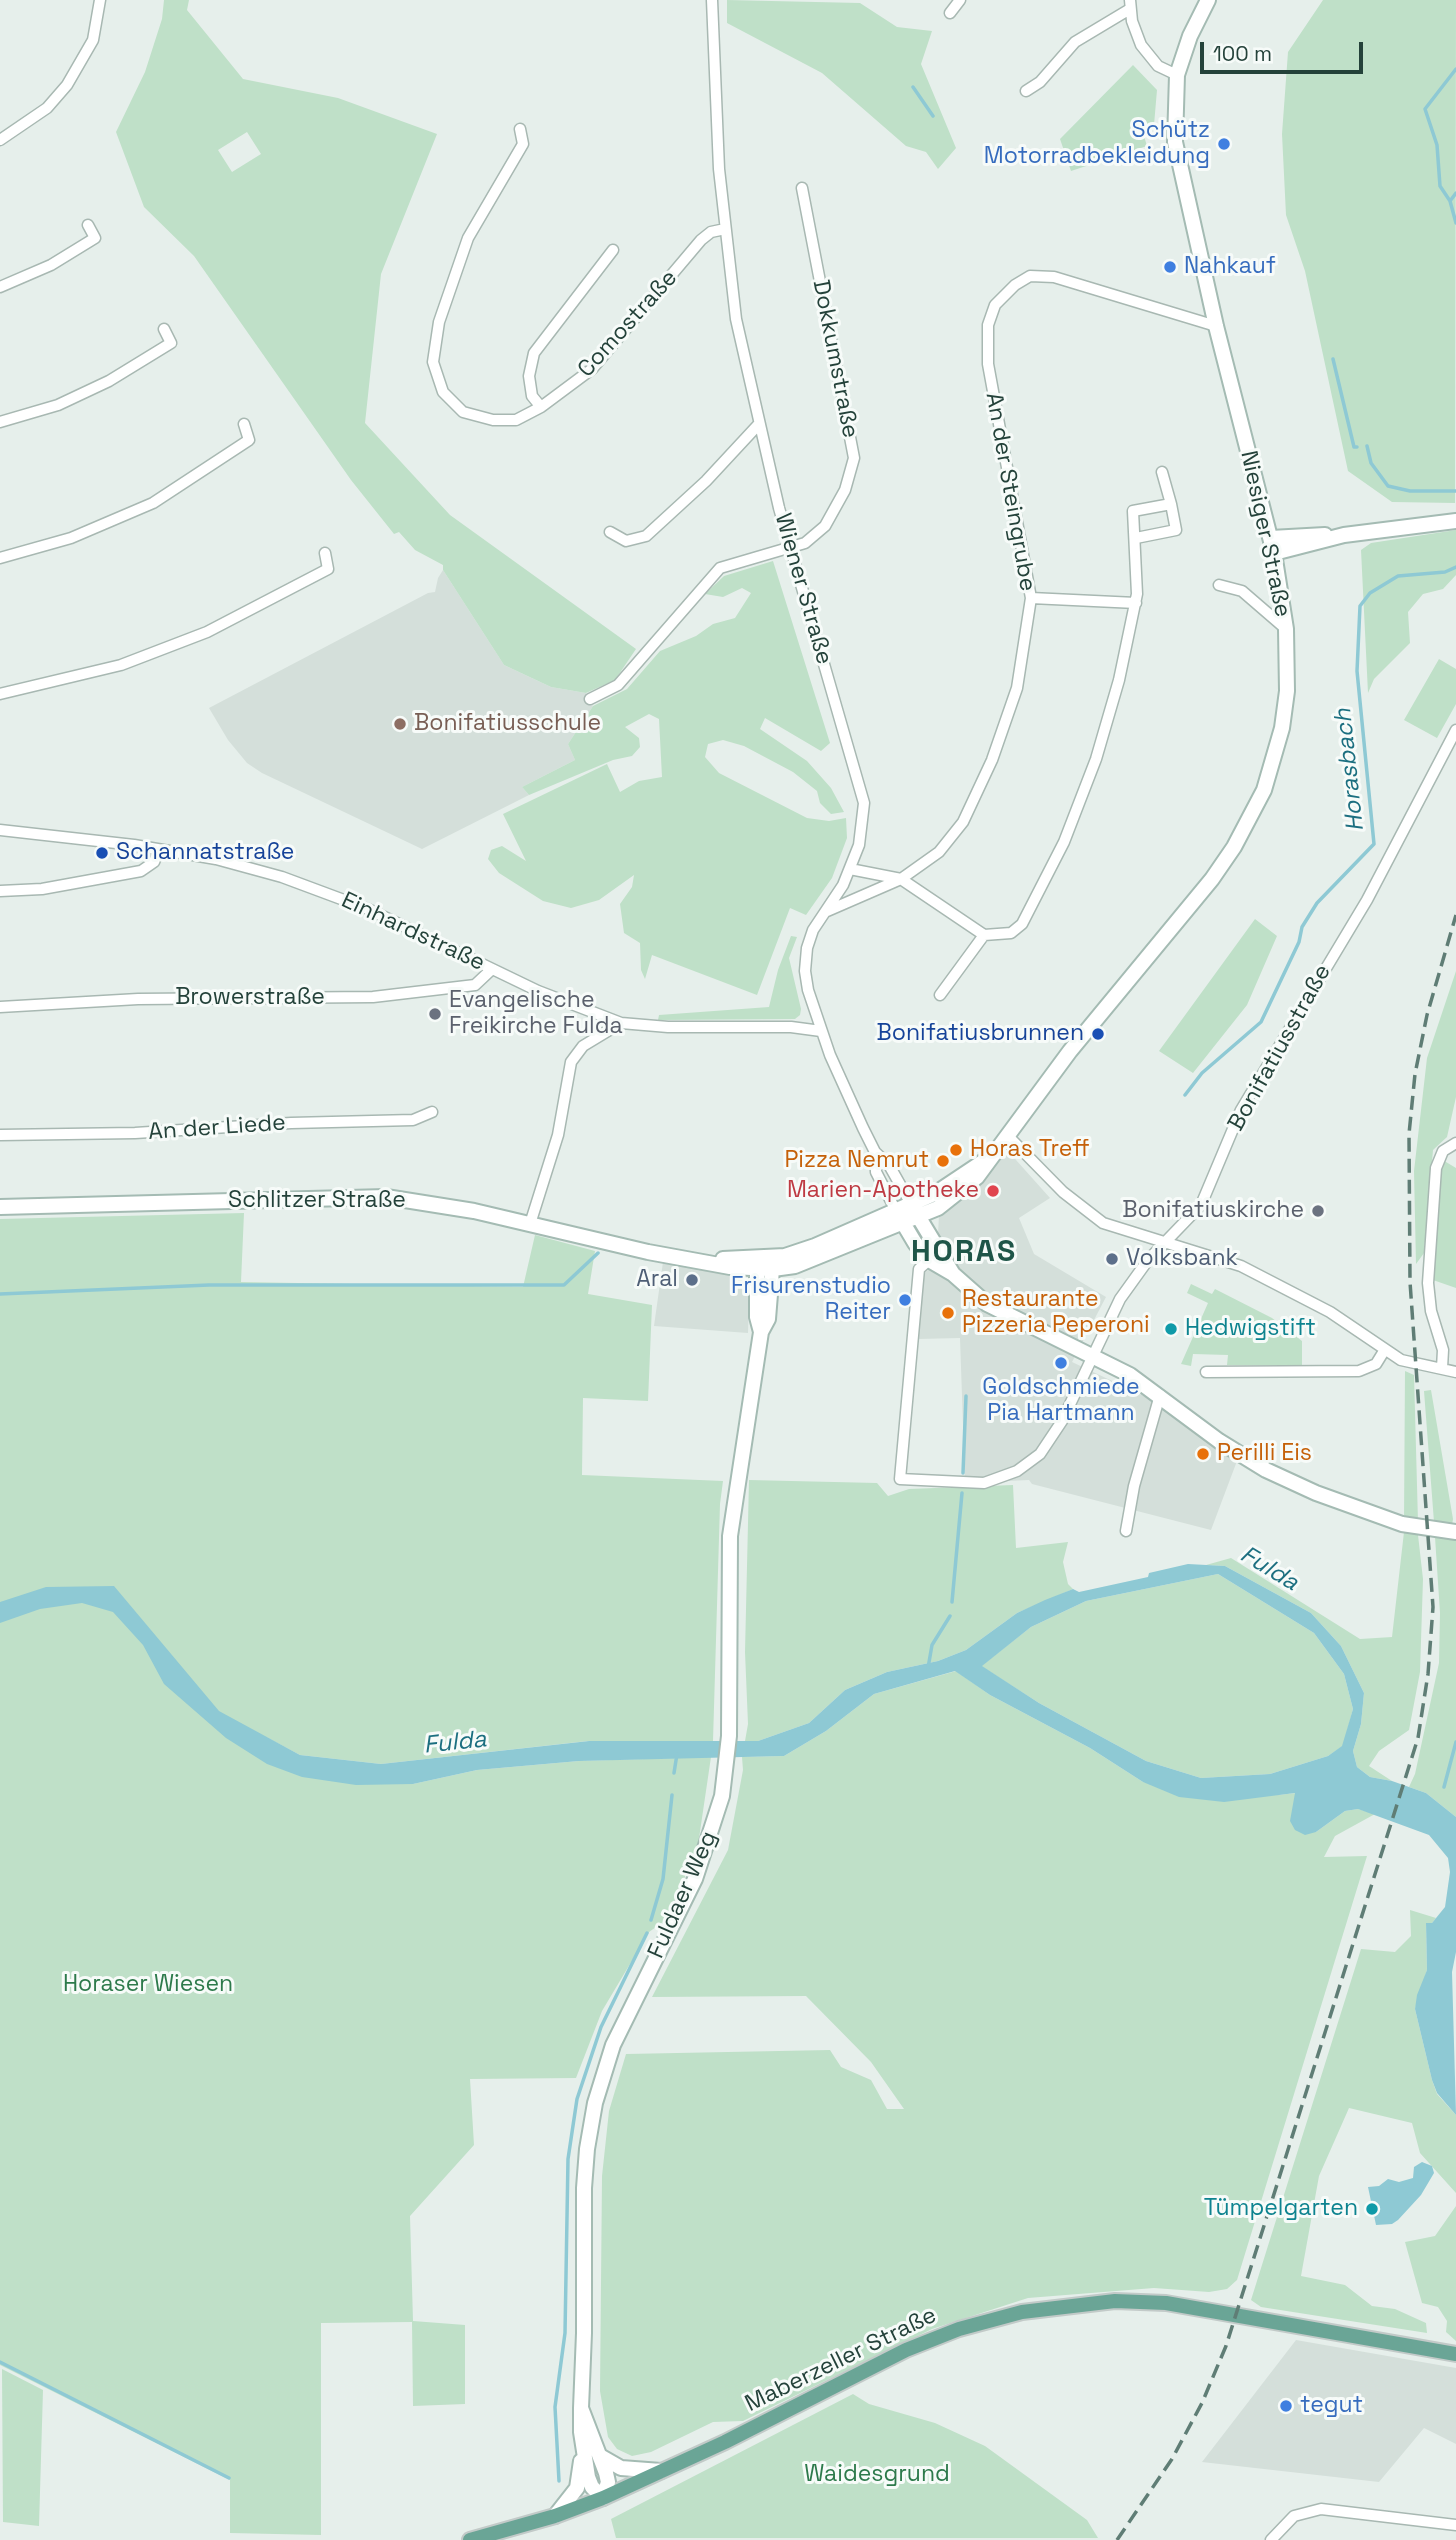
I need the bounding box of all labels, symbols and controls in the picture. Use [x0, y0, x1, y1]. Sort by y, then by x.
scale bar [1204, 28, 1367, 72]
text: 100 m [1213, 40, 1272, 67]
place label: Schütz Motorradbekleidung [984, 117, 1210, 171]
marker: Schütz Motorradbekleidung [1216, 136, 1232, 152]
place label: Nahkauf [1184, 253, 1276, 281]
marker: Nahkauf [1162, 259, 1178, 275]
street label: Comostraße [573, 265, 683, 383]
street label: Dokkumstraße [806, 278, 864, 440]
street label: An der Steingrube [979, 391, 1041, 593]
street label: Niesiger Straße [1234, 448, 1296, 620]
street label: Wiener Straße [768, 510, 838, 668]
water label: Horasbach [1329, 707, 1371, 833]
place label: Bonifatiusschule [414, 710, 601, 738]
marker: Bonifatiusschule [392, 716, 408, 732]
place label: Schannatstraße [116, 839, 294, 867]
marker: Schannatstraße [94, 845, 110, 861]
street label: Einhardstraße [337, 887, 489, 977]
street label: Bonifatiusstraße [1223, 960, 1337, 1136]
street label: Browerstraße [175, 984, 325, 1012]
place label: Evangelische Freikirche Fulda [449, 987, 623, 1041]
marker: Evangelische Freikirche Fulda [427, 1006, 443, 1022]
place label: Bonifatiusbrunnen [877, 1020, 1084, 1048]
marker: Bonifatiusbrunnen [1090, 1026, 1106, 1042]
street label: An der Liede [147, 1109, 287, 1147]
place label: Horas Treff [970, 1136, 1090, 1164]
marker: Horas Treff [948, 1142, 964, 1158]
place label: Pizza Nemrut [785, 1147, 929, 1175]
marker: Pizza Nemrut [935, 1153, 951, 1169]
place label: Marien-Apotheke [787, 1177, 979, 1205]
marker: Marien-Apotheke [985, 1183, 1001, 1199]
street label: Schlitzer Straße [228, 1187, 406, 1215]
place label: Bonifatiuskirche [1122, 1197, 1304, 1225]
marker: Bonifatiuskirche [1310, 1203, 1326, 1219]
district label: HORAS [912, 1235, 1016, 1271]
place label: Volksbank [1126, 1245, 1238, 1273]
marker: Volksbank [1104, 1251, 1120, 1267]
place label: Aral [636, 1266, 678, 1294]
marker: Aral [684, 1272, 700, 1288]
place label: Frisurenstudio Reiter [731, 1273, 891, 1327]
place label: Restaurante Pizzeria Peperoni [962, 1286, 1150, 1340]
marker: Frisurenstudio Reiter [897, 1292, 913, 1308]
marker: Restaurante Pizzeria Peperoni [940, 1305, 956, 1321]
place label: Hedwigstift [1185, 1315, 1316, 1343]
marker: Hedwigstift [1163, 1321, 1179, 1337]
marker: Goldschmiede Pia Hartmann [1053, 1355, 1069, 1371]
place label: Goldschmiede Pia Hartmann [982, 1374, 1140, 1428]
place label: Perilli Eis [1217, 1440, 1312, 1468]
marker: Perilli Eis [1195, 1446, 1211, 1462]
water label: Fulda [1235, 1540, 1303, 1598]
water label: Fulda [422, 1725, 488, 1761]
street label: Fuldaer Weg [643, 1827, 723, 1963]
park label: Horaser Wiesen [63, 1971, 233, 1999]
place label: Tümpelgarten [1204, 2195, 1358, 2223]
marker: Tümpelgarten [1364, 2201, 1380, 2217]
street label: Maberzeller Straße [741, 2302, 941, 2418]
place label: tegut [1300, 2392, 1363, 2420]
marker: tegut [1278, 2398, 1294, 2414]
park label: Waidesgrund [804, 2461, 950, 2489]

